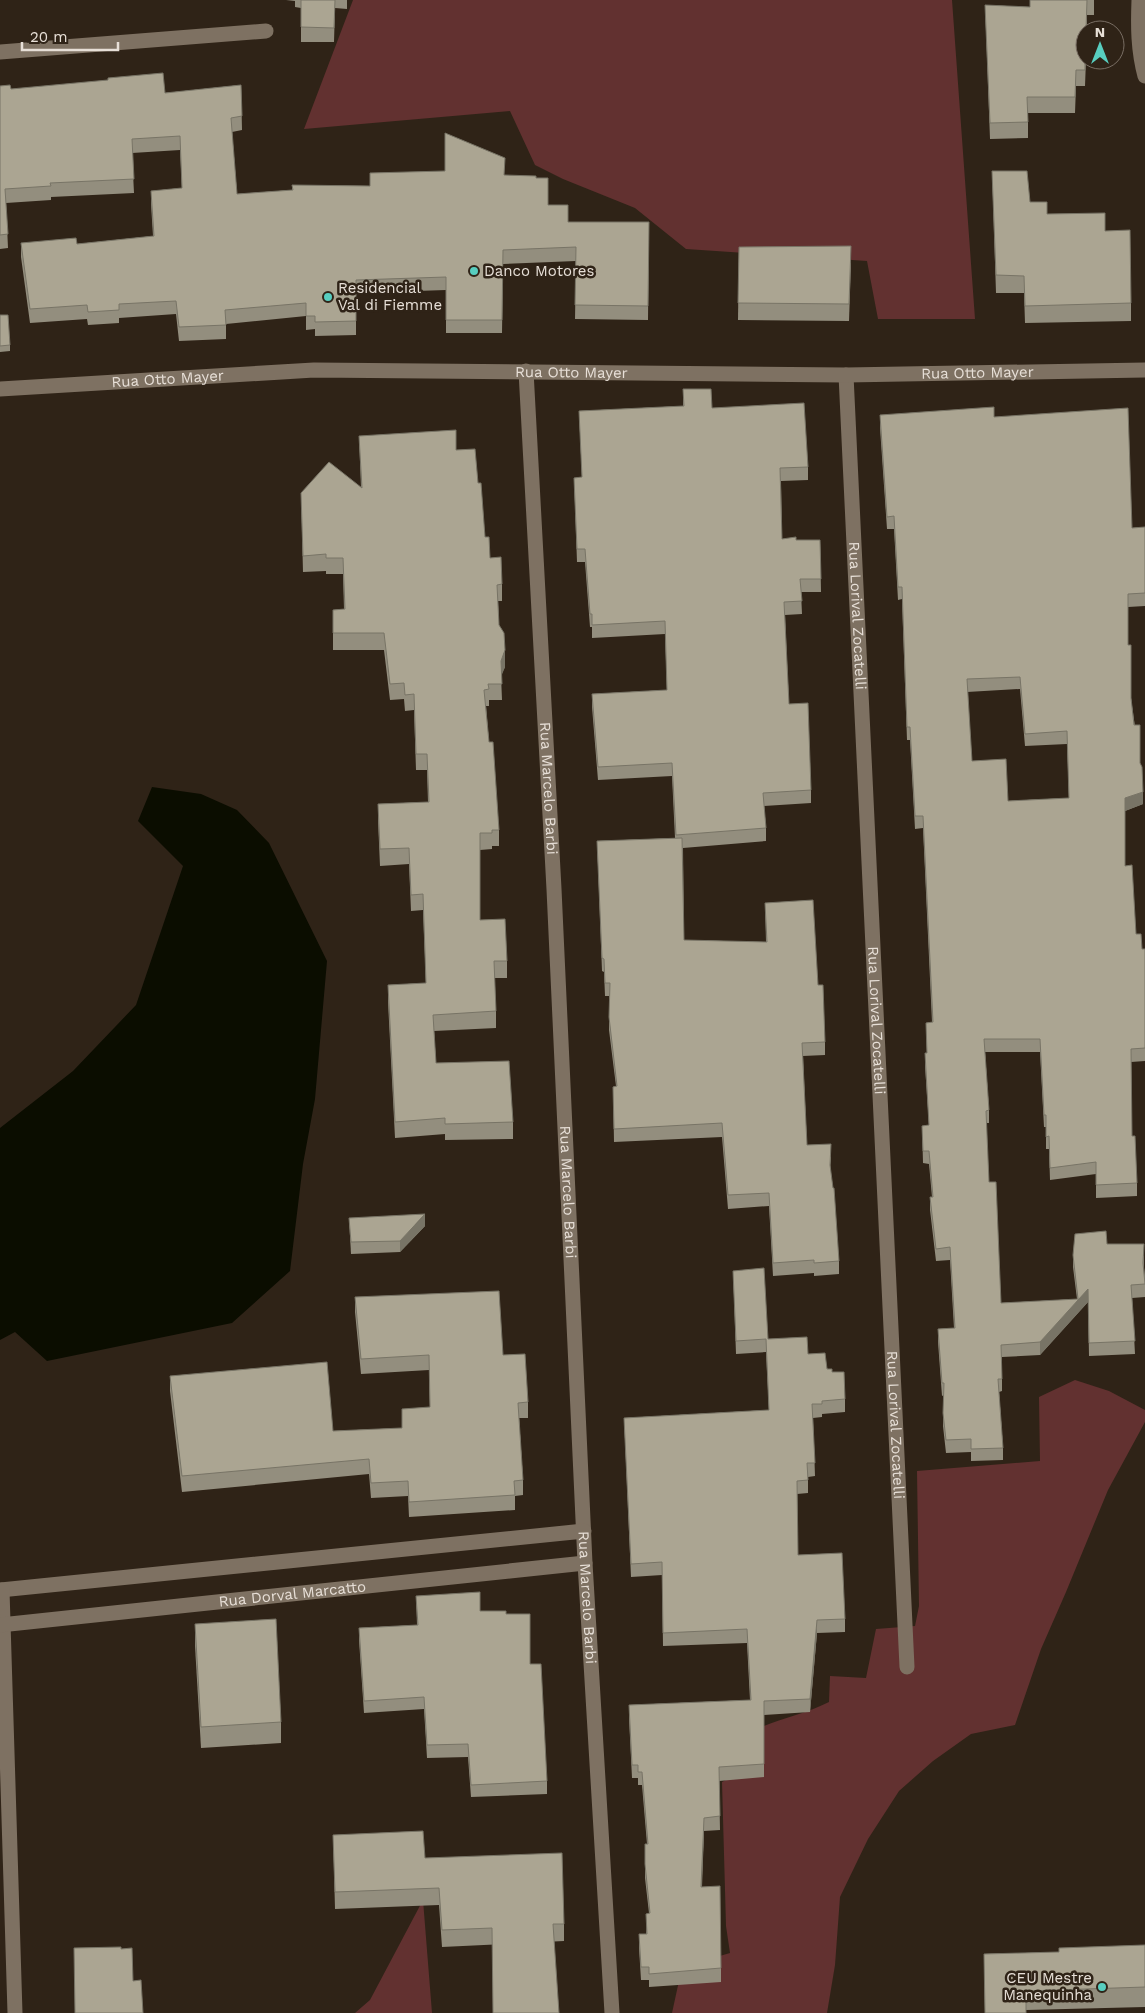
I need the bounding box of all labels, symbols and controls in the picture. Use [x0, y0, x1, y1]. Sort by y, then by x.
scale bar [22, 20, 119, 52]
north arrow [1075, 20, 1125, 70]
text: N [1095, 24, 1105, 40]
text: 20 m [30, 28, 68, 46]
place label: Danco Motores [484, 262, 594, 280]
marker: Danco Motores [468, 265, 480, 277]
place label: Residencial Val di Fiemme [338, 279, 442, 314]
marker: Residencial Val di Fiemme [322, 291, 334, 303]
street label: Rua Otto Mayer [515, 363, 628, 382]
street label: Rua Otto Mayer [921, 363, 1034, 383]
street label: Rua Otto Mayer [111, 366, 224, 391]
street label: Rua Lorival Zocatelli [845, 541, 870, 690]
street label: Rua Marcelo Barbi [536, 721, 561, 855]
street label: Rua Lorival Zocatelli [864, 946, 889, 1095]
street label: Rua Marcelo Barbi [556, 1125, 580, 1259]
street label: Rua Lorival Zocatelli [883, 1350, 908, 1499]
street label: Rua Marcelo Barbi [575, 1531, 600, 1664]
street label: Rua Dorval Marcatto [218, 1577, 367, 1611]
place label: CEU Mestre Manequinha [1003, 1969, 1092, 2004]
marker: CEU Mestre Manequinha [1096, 1981, 1108, 1993]

